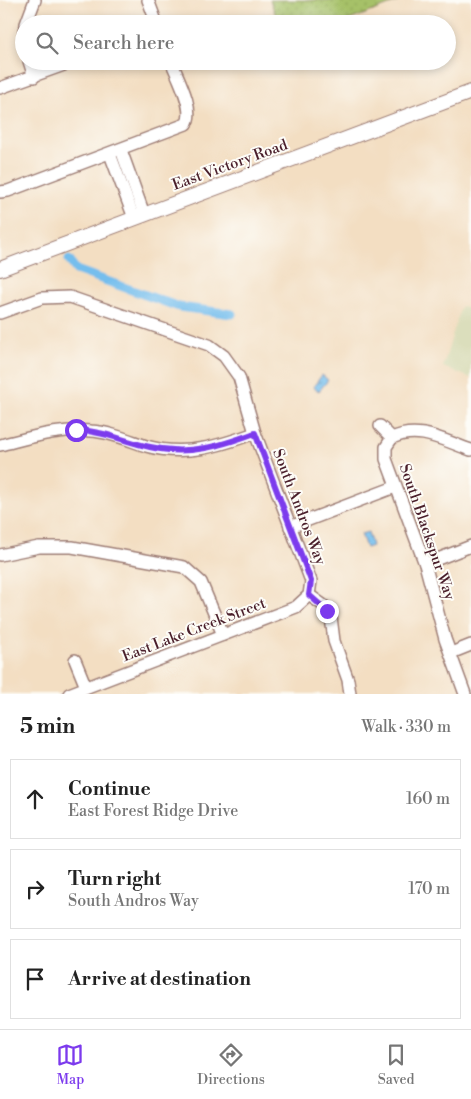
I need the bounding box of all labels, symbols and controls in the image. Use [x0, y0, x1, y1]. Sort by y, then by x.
search box [15, 15, 456, 70]
icon: search [33, 29, 61, 57]
text: Search here [73, 31, 174, 55]
street label: East Victory Road [170, 135, 291, 195]
route start [65, 419, 88, 442]
street label: South Andros Way [268, 446, 330, 568]
street label: South Blackspur Way [395, 462, 459, 603]
street label: East Lake Creek Street [119, 594, 269, 666]
route end [316, 600, 339, 623]
text: 5 min [20, 714, 75, 740]
text: Walk · 330 m [361, 717, 451, 737]
text: Continue [68, 777, 151, 801]
icon: ahead [21, 785, 49, 813]
text: 160 m [406, 789, 450, 809]
text: East Forest Ridge Drive [68, 801, 238, 821]
text: Turn right [68, 867, 161, 891]
icon: right [21, 875, 49, 903]
text: 170 m [408, 879, 450, 899]
text: South Andros Way [68, 891, 199, 911]
icon: arrive [21, 965, 49, 993]
text: Arrive at destination [68, 967, 251, 991]
tab: Map [56, 1041, 84, 1089]
tab: Directions [197, 1041, 265, 1089]
tab: Saved [378, 1041, 415, 1089]

